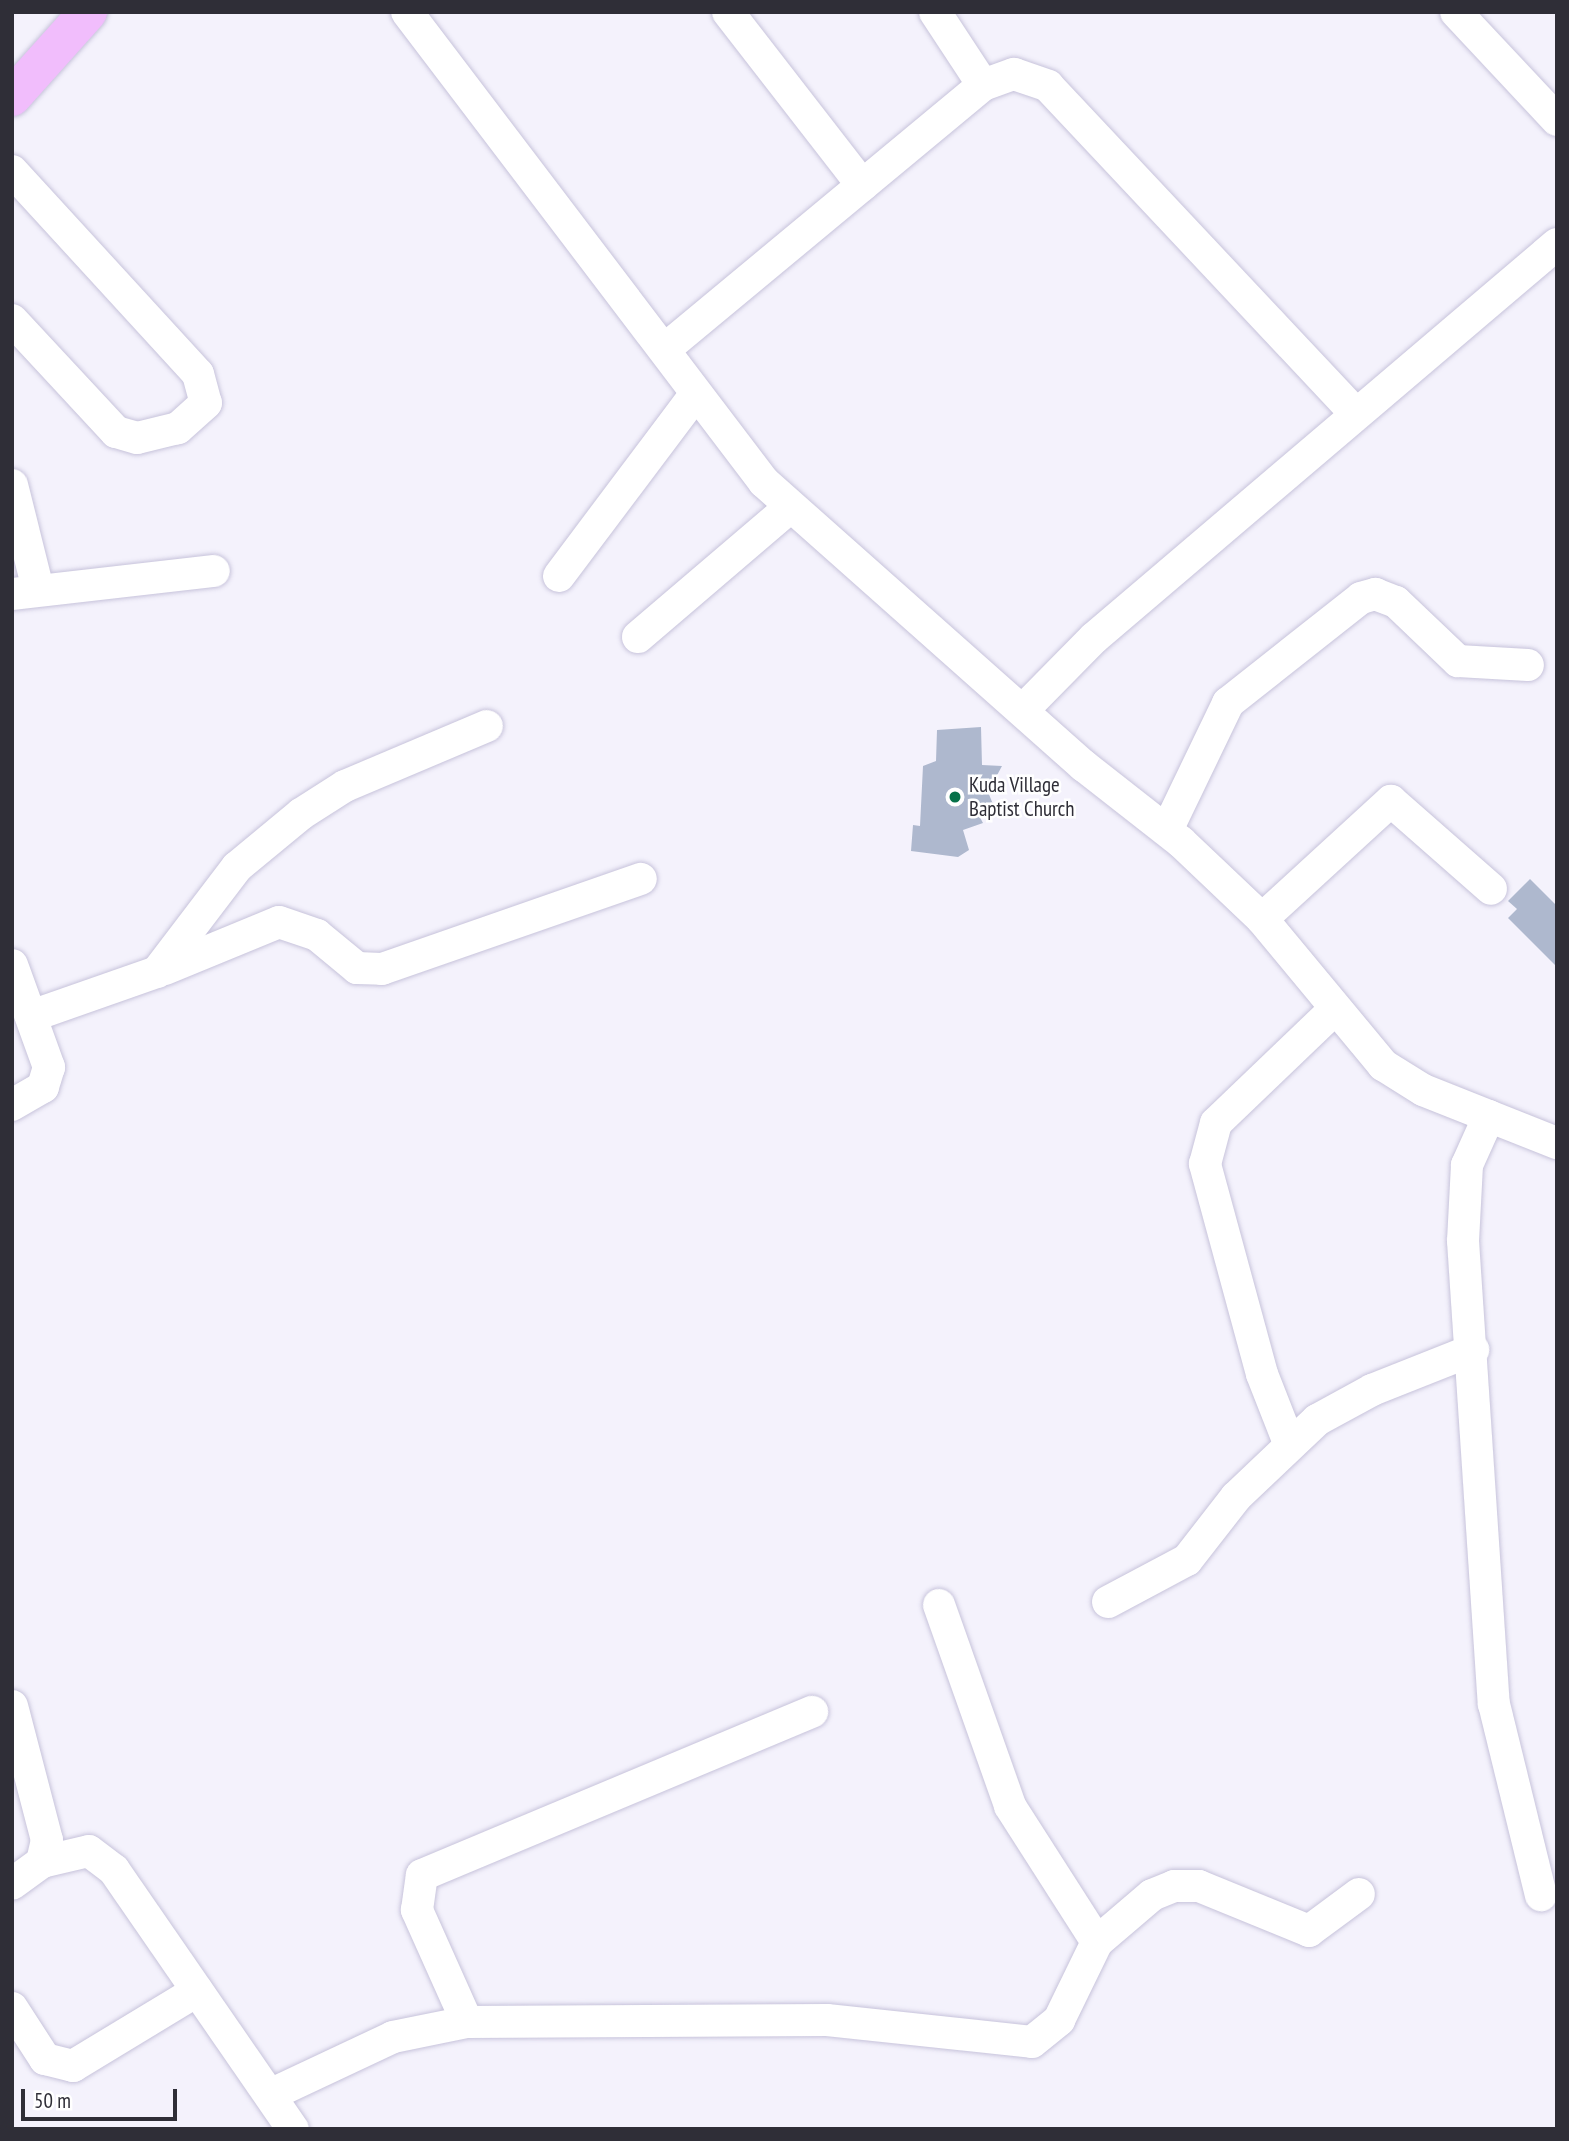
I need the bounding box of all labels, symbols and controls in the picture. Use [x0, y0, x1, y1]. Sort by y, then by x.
place label: Kuda Village Baptist Church [969, 772, 1075, 822]
marker: Kuda Village Baptist Church [947, 789, 963, 805]
scale bar [24, 2074, 180, 2118]
text: 50 m [34, 2087, 71, 2114]

